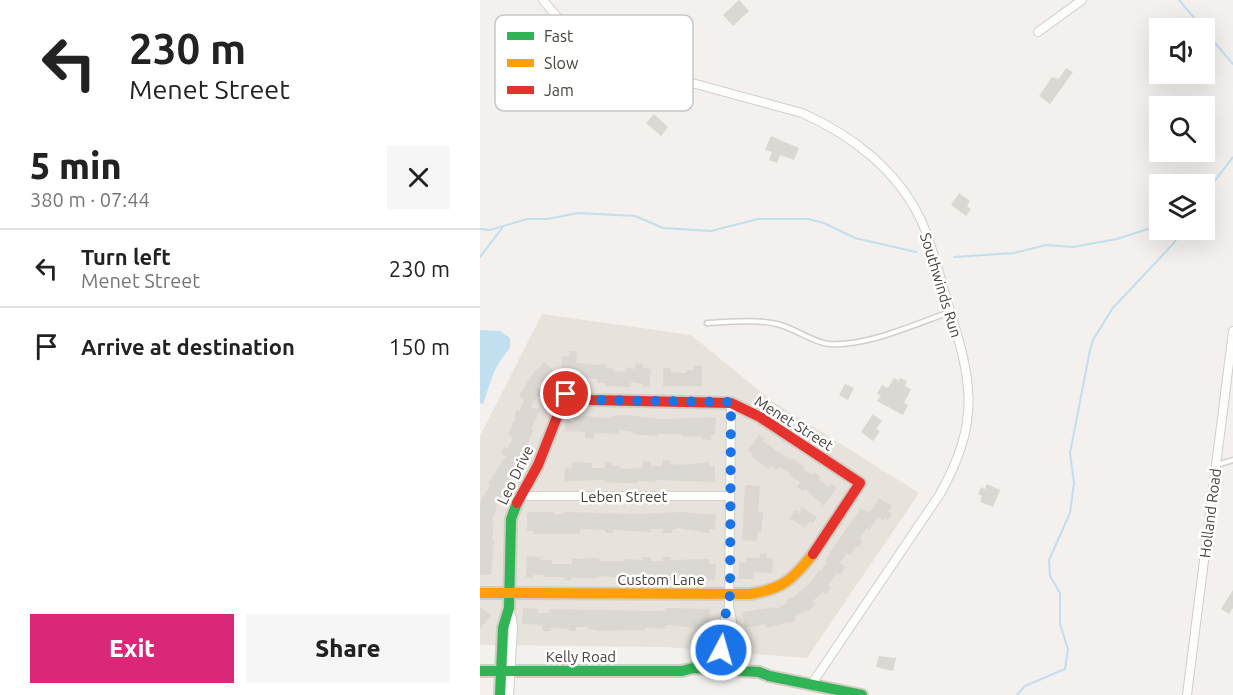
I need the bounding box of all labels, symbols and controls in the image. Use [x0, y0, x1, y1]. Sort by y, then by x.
legend [495, 15, 693, 111]
map controls [1149, 18, 1215, 240]
button: sound [1149, 18, 1215, 84]
icon: left [30, 24, 108, 102]
text: 230 m [129, 25, 246, 72]
text: Fast [544, 27, 574, 45]
text: Slow [544, 54, 579, 72]
text: Menet Street [129, 74, 290, 104]
text: Jam [544, 81, 574, 99]
button: search [1149, 96, 1215, 162]
text: 5 min [30, 145, 122, 186]
button: close [387, 146, 450, 209]
button: layers [1149, 174, 1215, 240]
text: 380 m · 07:44 [30, 188, 150, 211]
street label: Southwinds Run [917, 231, 965, 339]
text: Turn left [81, 244, 171, 269]
icon: left [30, 252, 63, 285]
text: 230 m [389, 256, 450, 281]
text: Menet Street [81, 269, 200, 292]
icon: arrive [30, 330, 63, 363]
text: Arrive at destination [81, 334, 295, 359]
text: 150 m [389, 334, 450, 359]
pin [540, 368, 591, 419]
icon: arrive [549, 377, 582, 410]
street label: Menet Street [752, 392, 836, 454]
street label: Leo Drive [493, 443, 537, 507]
street label: Holland Road [1196, 467, 1224, 559]
street label: Leben Street [581, 488, 668, 505]
street label: Custom Lane [617, 571, 705, 588]
button: Exit [30, 614, 234, 683]
button: Share [246, 614, 450, 683]
position arrow [689, 618, 753, 682]
street label: Kelly Road [546, 648, 616, 665]

